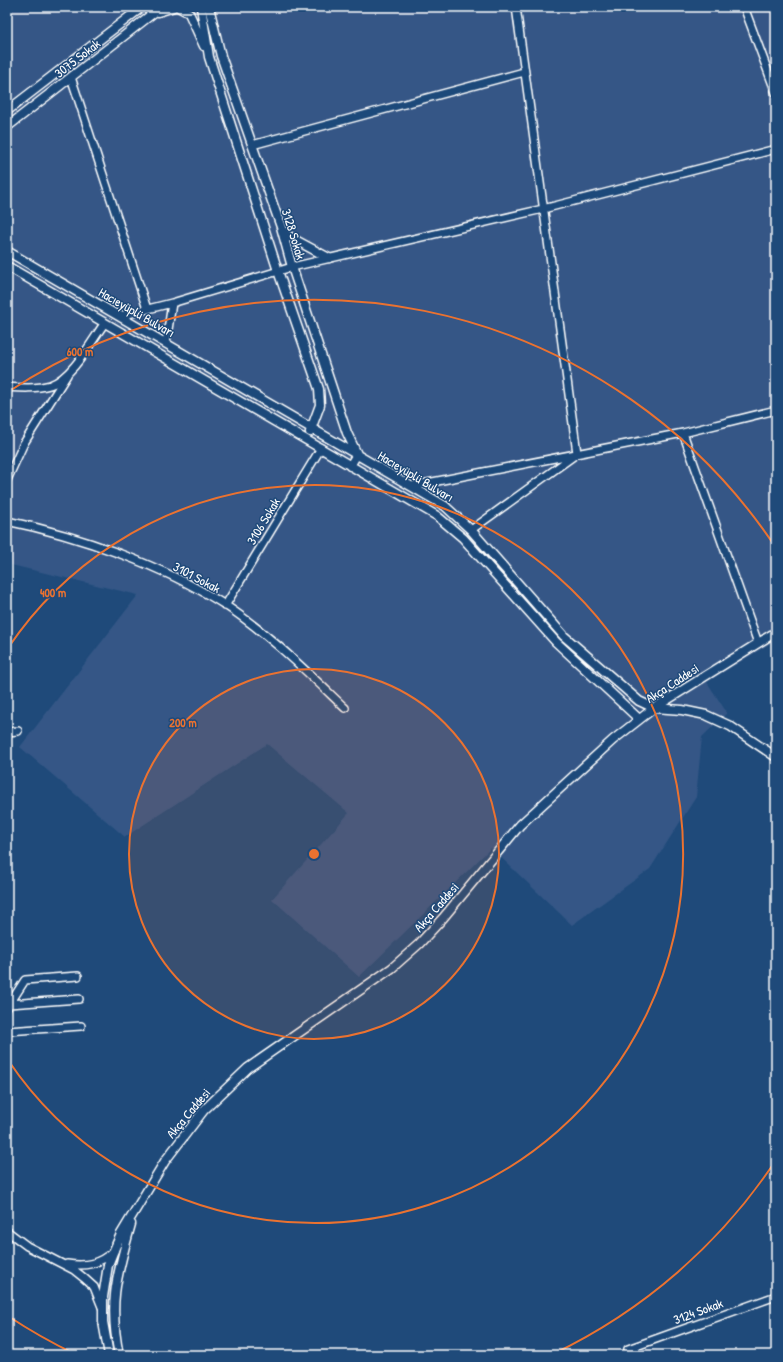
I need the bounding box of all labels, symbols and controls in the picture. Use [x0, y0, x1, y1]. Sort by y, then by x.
street label: 3075 Sokak [50, 34, 104, 82]
street label: 3128 Sokak [278, 206, 310, 262]
street label: Hacıeyüplü Bulvarı [95, 283, 179, 341]
text: 600 m [67, 343, 93, 360]
street label: Hacıeyüplü Bulvarı [375, 446, 457, 506]
street label: 3106 Sokak [242, 494, 284, 548]
street label: 3101 Sokak [170, 557, 224, 597]
text: 400 m [40, 584, 66, 601]
street label: Akça Caddesi [642, 659, 702, 707]
text: 200 m [169, 714, 197, 731]
centre of rings [307, 847, 321, 861]
street label: Akça Caddesi [409, 878, 463, 936]
street label: Akça Caddesi [162, 1084, 214, 1142]
street label: 3124 Sokak [671, 1294, 726, 1328]

